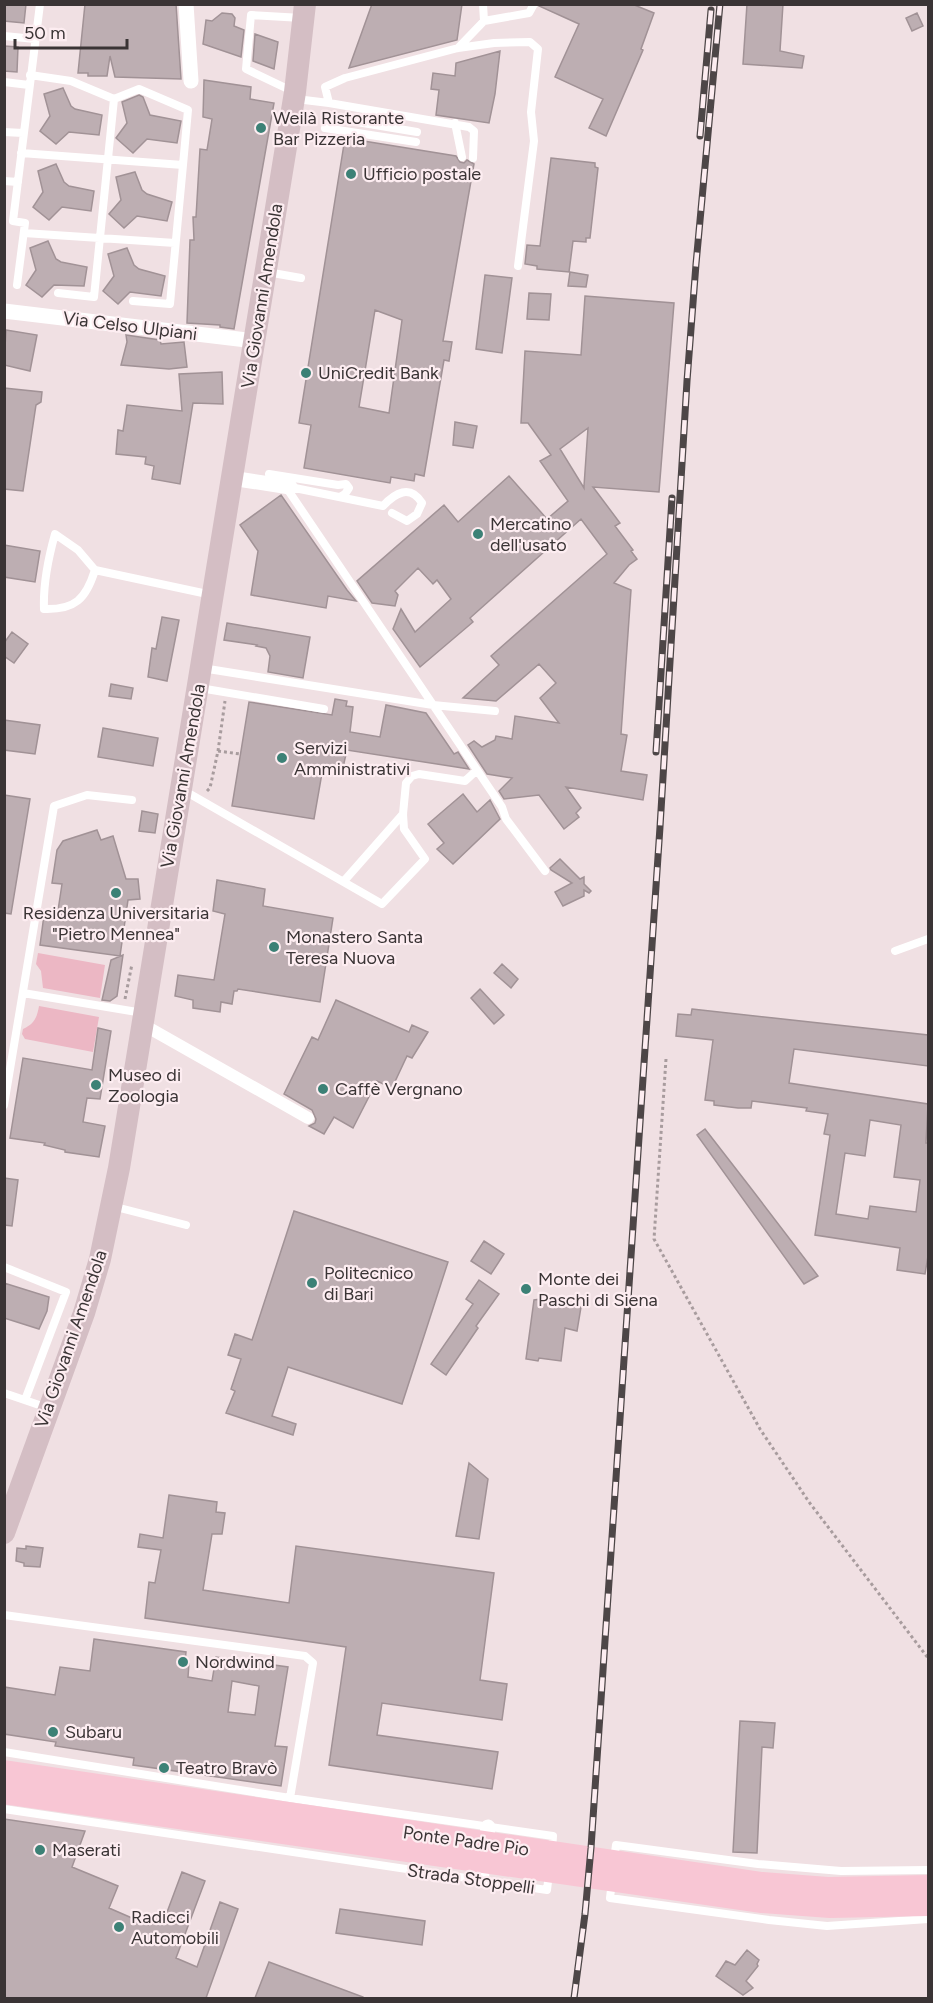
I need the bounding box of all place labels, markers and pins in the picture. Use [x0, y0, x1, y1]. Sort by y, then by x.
place label: Weilà Ristorante Bar Pizzeria [273, 107, 404, 150]
marker: Weilà Ristorante Bar Pizzeria [254, 121, 268, 135]
place label: Ufficio postale [363, 163, 481, 185]
marker: Ufficio postale [344, 167, 358, 181]
place label: UniCredit Bank [318, 362, 439, 384]
marker: UniCredit Bank [299, 366, 313, 380]
place label: Mercatino dell'usato [490, 513, 572, 556]
marker: Mercatino dell'usato [471, 527, 485, 541]
place label: Servizi Amministrativi [294, 737, 410, 780]
marker: Servizi Amministrativi [275, 751, 289, 765]
marker: Residenza Universitaria "Pietro Mennea" [109, 886, 123, 900]
place label: Residenza Universitaria "Pietro Mennea" [23, 902, 209, 945]
place label: Monastero Santa Teresa Nuova [286, 926, 423, 969]
marker: Monastero Santa Teresa Nuova [267, 940, 281, 954]
place label: Museo di Zoologia [108, 1064, 181, 1107]
marker: Museo di Zoologia [89, 1078, 103, 1092]
place label: Caffè Vergnano [335, 1078, 463, 1100]
marker: Caffè Vergnano [316, 1082, 330, 1096]
place label: Politecnico di Bari [324, 1262, 414, 1305]
place label: Monte dei Paschi di Siena [538, 1268, 658, 1311]
marker: Politecnico di Bari [305, 1276, 319, 1290]
marker: Monte dei Paschi di Siena [519, 1282, 533, 1296]
place label: Nordwind [195, 1651, 275, 1673]
marker: Nordwind [176, 1655, 190, 1669]
place label: Subaru [65, 1721, 122, 1743]
marker: Subaru [46, 1725, 60, 1739]
place label: Teatro Bravò [176, 1757, 277, 1779]
marker: Teatro Bravò [157, 1761, 171, 1775]
place label: Maserati [52, 1839, 121, 1861]
marker: Maserati [33, 1843, 47, 1857]
place label: Radicci Automobili [131, 1906, 219, 1949]
marker: Radicci Automobili [112, 1920, 126, 1934]

